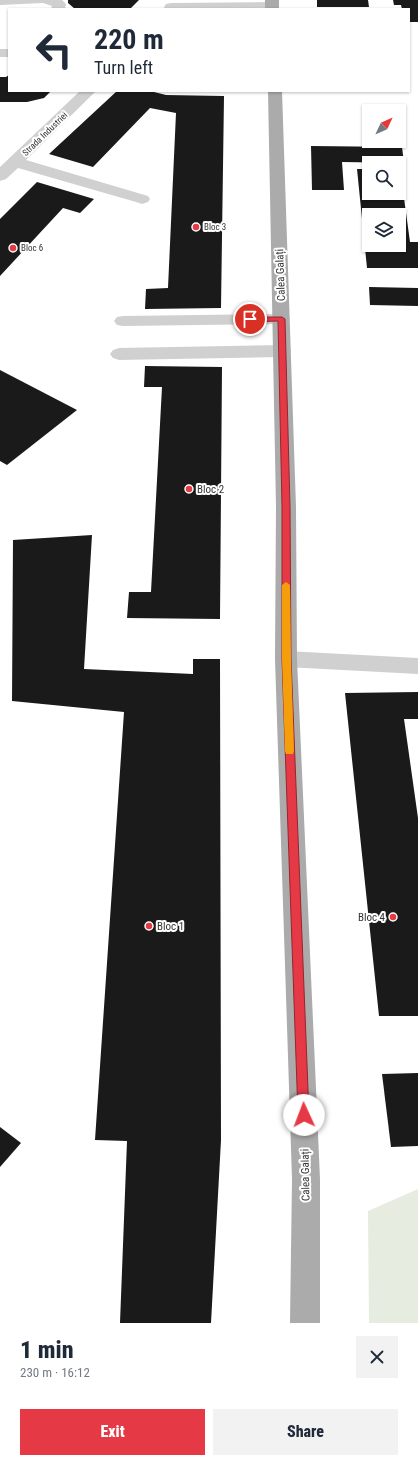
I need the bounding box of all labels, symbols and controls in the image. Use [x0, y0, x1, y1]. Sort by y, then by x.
text: 220 m [94, 23, 164, 56]
icon: left [28, 24, 80, 76]
text: Turn left [94, 57, 153, 78]
north arrow [362, 104, 406, 148]
map controls [362, 104, 406, 252]
street label: Strada Industriei [21, 110, 69, 158]
button: search [362, 156, 406, 200]
button: layers [362, 208, 406, 252]
marker: Bloc 3 [191, 222, 201, 232]
place label: Bloc 3 [204, 222, 226, 232]
marker: Bloc 6 [8, 243, 18, 253]
place label: Bloc 6 [21, 243, 43, 253]
street label: Calea Galați [273, 249, 288, 301]
pin [233, 302, 267, 336]
icon: arrive [239, 308, 261, 330]
place label: Bloc 2 [197, 483, 224, 496]
marker: Bloc 2 [184, 484, 194, 494]
place label: Bloc 4 [358, 911, 386, 924]
marker: Bloc 4 [388, 912, 398, 922]
place label: Bloc 1 [157, 920, 184, 933]
marker: Bloc 1 [144, 921, 154, 931]
position arrow [283, 1094, 325, 1136]
street label: Calea Galați [299, 1149, 312, 1201]
text: 1 min [20, 1336, 74, 1364]
button: close [356, 1336, 398, 1378]
text: 230 m · 16:12 [20, 1365, 90, 1380]
button: Exit [20, 1409, 205, 1455]
button: Share [213, 1409, 398, 1455]

